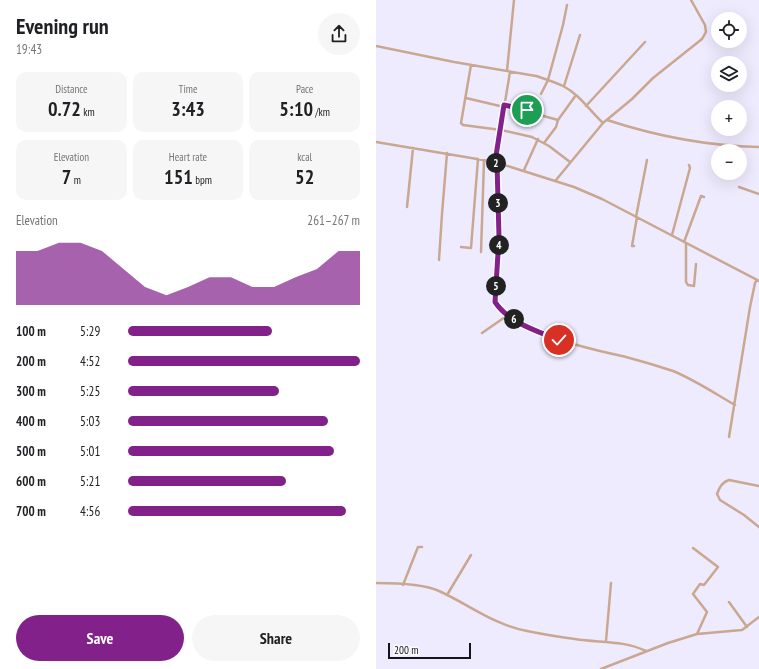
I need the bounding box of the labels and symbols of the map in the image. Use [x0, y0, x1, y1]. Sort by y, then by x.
pin [510, 93, 544, 127]
pin: 2 [486, 153, 506, 173]
pin: 3 [488, 193, 508, 213]
pin: 4 [489, 235, 509, 255]
pin: 5 [486, 276, 506, 296]
pin: 6 [504, 309, 524, 329]
pin [542, 323, 576, 357]
scale bar [388, 641, 471, 660]

